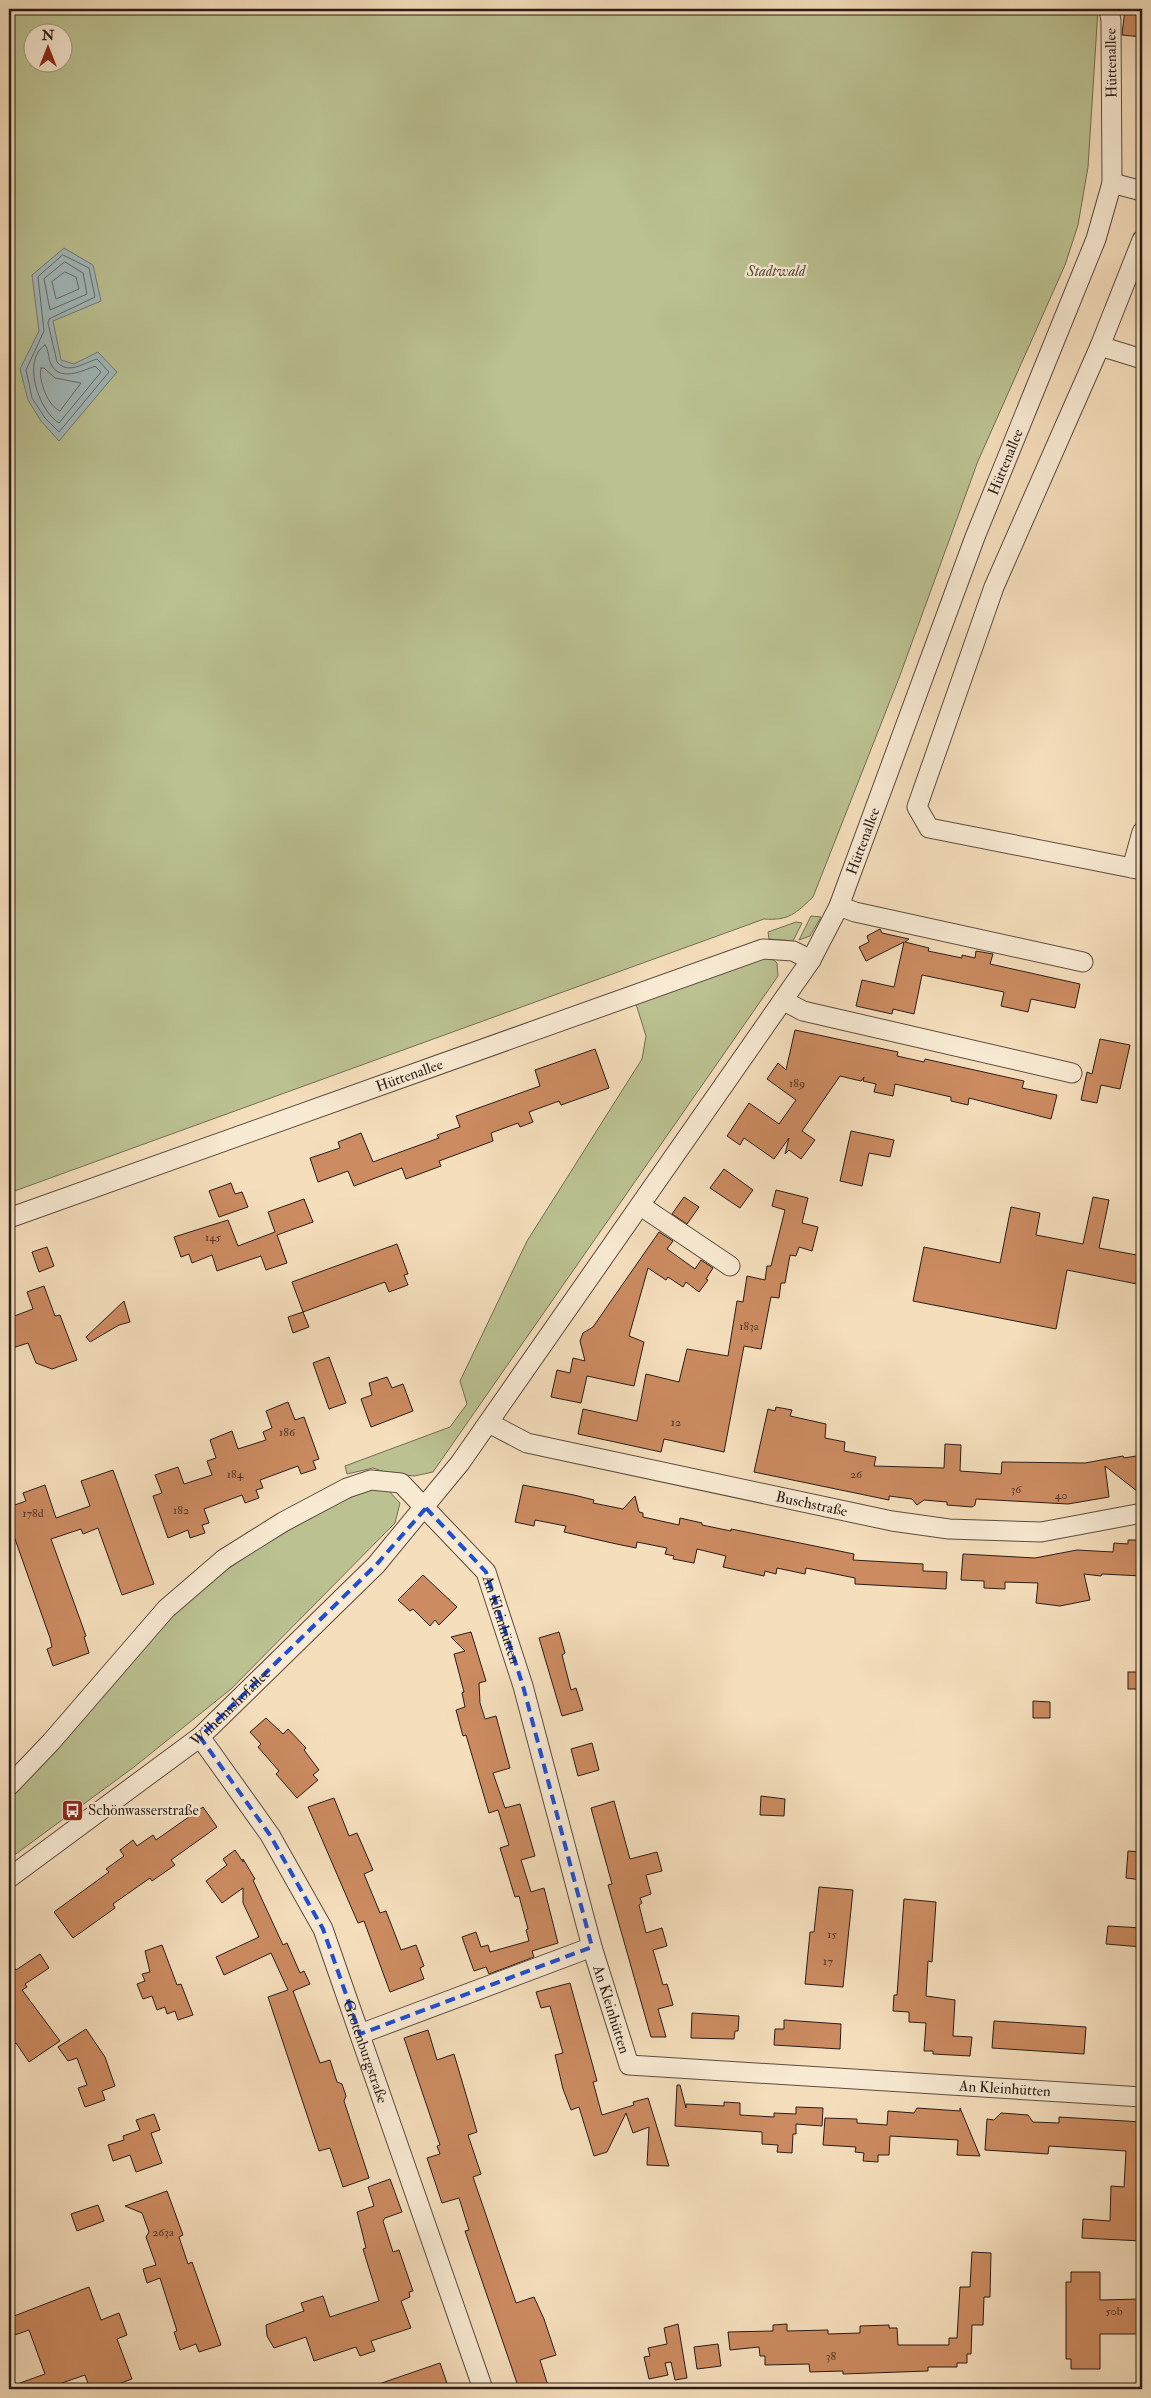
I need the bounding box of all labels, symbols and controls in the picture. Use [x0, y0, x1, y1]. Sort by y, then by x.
north arrow [22, 22, 72, 72]
text: N [41, 27, 55, 44]
street label: Hüttenallee [1101, 28, 1122, 98]
park label: Stadtwald [746, 262, 807, 281]
street label: Hüttenallee [984, 426, 1028, 498]
street label: Hüttenallee [842, 805, 884, 877]
street label: Hüttenallee [373, 1055, 446, 1096]
house number: 189 [789, 1076, 805, 1091]
house number: 145 [205, 1230, 222, 1245]
house number: 183a [739, 1319, 760, 1334]
house number: 12 [671, 1415, 681, 1430]
house number: 186 [279, 1425, 296, 1440]
house number: 184 [227, 1467, 244, 1482]
house number: 26 [850, 1467, 863, 1482]
house number: 36 [1011, 1482, 1022, 1497]
street label: Buschstraße [774, 1487, 849, 1521]
house number: 40 [1055, 1488, 1067, 1503]
house number: 182 [173, 1503, 189, 1518]
house number: 178d [22, 1506, 44, 1521]
street label: An Kleinhütten [477, 1572, 524, 1667]
street label: Wilhelmshofallee [186, 1664, 275, 1751]
bus stop icon: Schönwasserstraße [60, 1798, 84, 1822]
place label: Schönwasserstraße [88, 1801, 199, 1820]
house number: 15 [827, 1927, 837, 1942]
house number: 17 [823, 1954, 833, 1969]
street label: An Kleinhütten [588, 1962, 634, 2056]
street label: Grotenburgstraße [338, 1997, 392, 2106]
street label: An Kleinhütten [957, 2077, 1052, 2101]
house number: 263a [152, 2225, 175, 2240]
house number: 50b [1105, 2304, 1123, 2319]
house number: 38 [826, 2349, 836, 2364]

